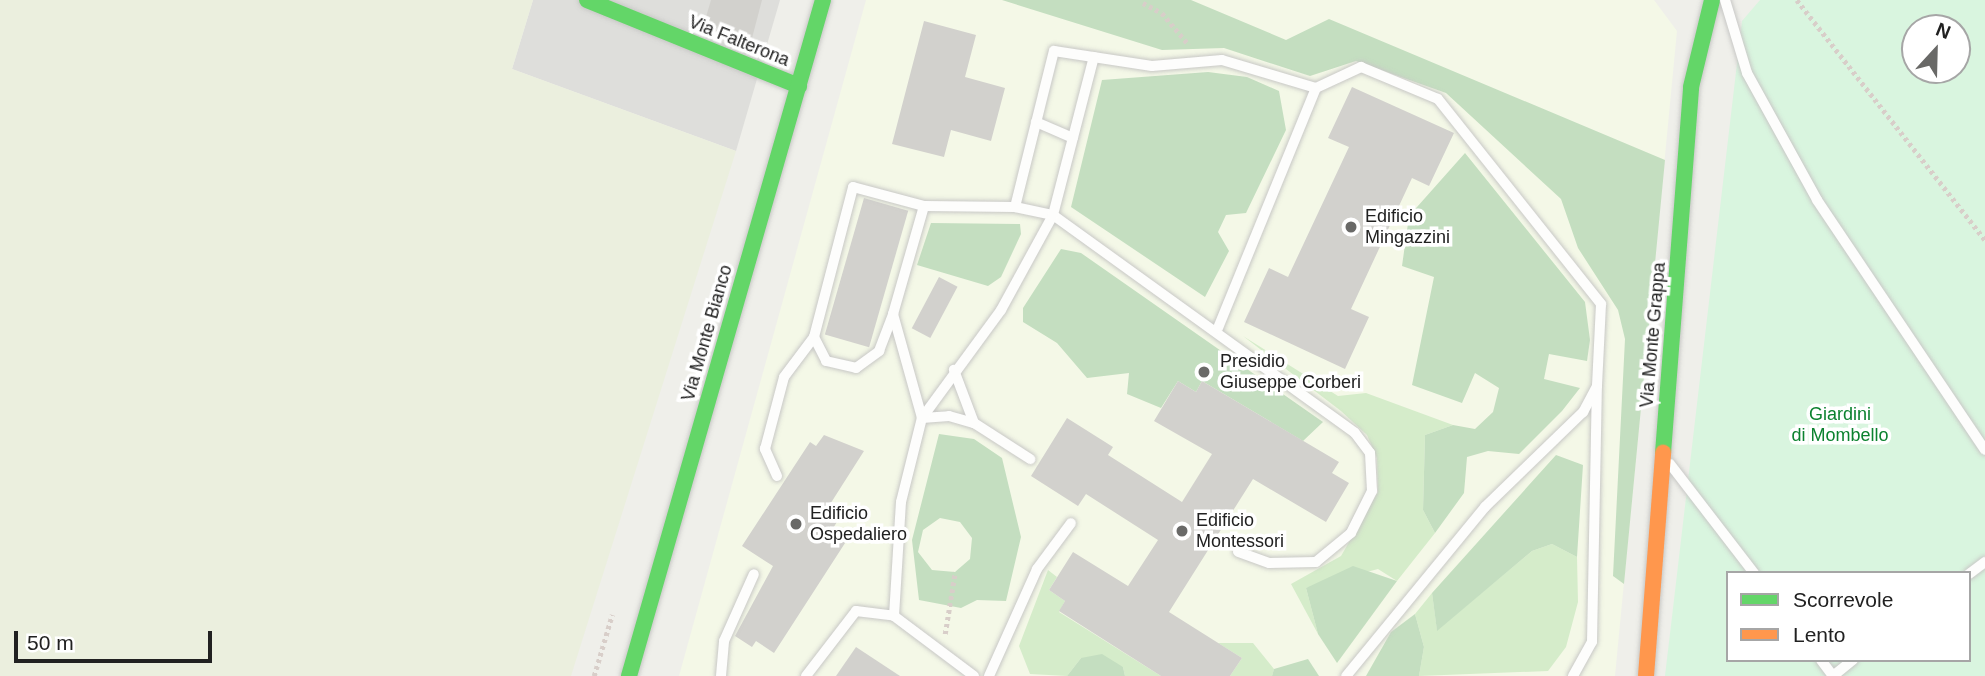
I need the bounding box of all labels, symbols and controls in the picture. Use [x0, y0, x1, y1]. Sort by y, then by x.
street label: Via Falterona [685, 11, 793, 71]
north arrow [1901, 14, 1971, 84]
text: N [1933, 19, 1954, 43]
place label: Edificio Mingazzini [1365, 206, 1450, 248]
marker: Edificio Mingazzini [1343, 219, 1359, 235]
street label: Via Monte Grappa [1636, 261, 1670, 409]
street label: Via Monte Bianco [677, 262, 737, 404]
place label: Presidio Giuseppe Corberi [1220, 351, 1361, 394]
marker: Presidio Giuseppe Corberi [1194, 362, 1214, 382]
park label: Giardini di Mombello [1791, 404, 1889, 446]
place label: Edificio Ospedaliero [810, 503, 907, 546]
place label: Edificio Montessori [1196, 510, 1284, 552]
marker: Edificio Ospedaliero [788, 516, 804, 532]
marker: Edificio Montessori [1174, 523, 1190, 539]
legend [1726, 571, 1971, 662]
text: Scorrevole [1793, 588, 1893, 611]
scale bar [18, 616, 215, 660]
text: Lento [1793, 623, 1846, 646]
text: 50 m [27, 631, 74, 654]

